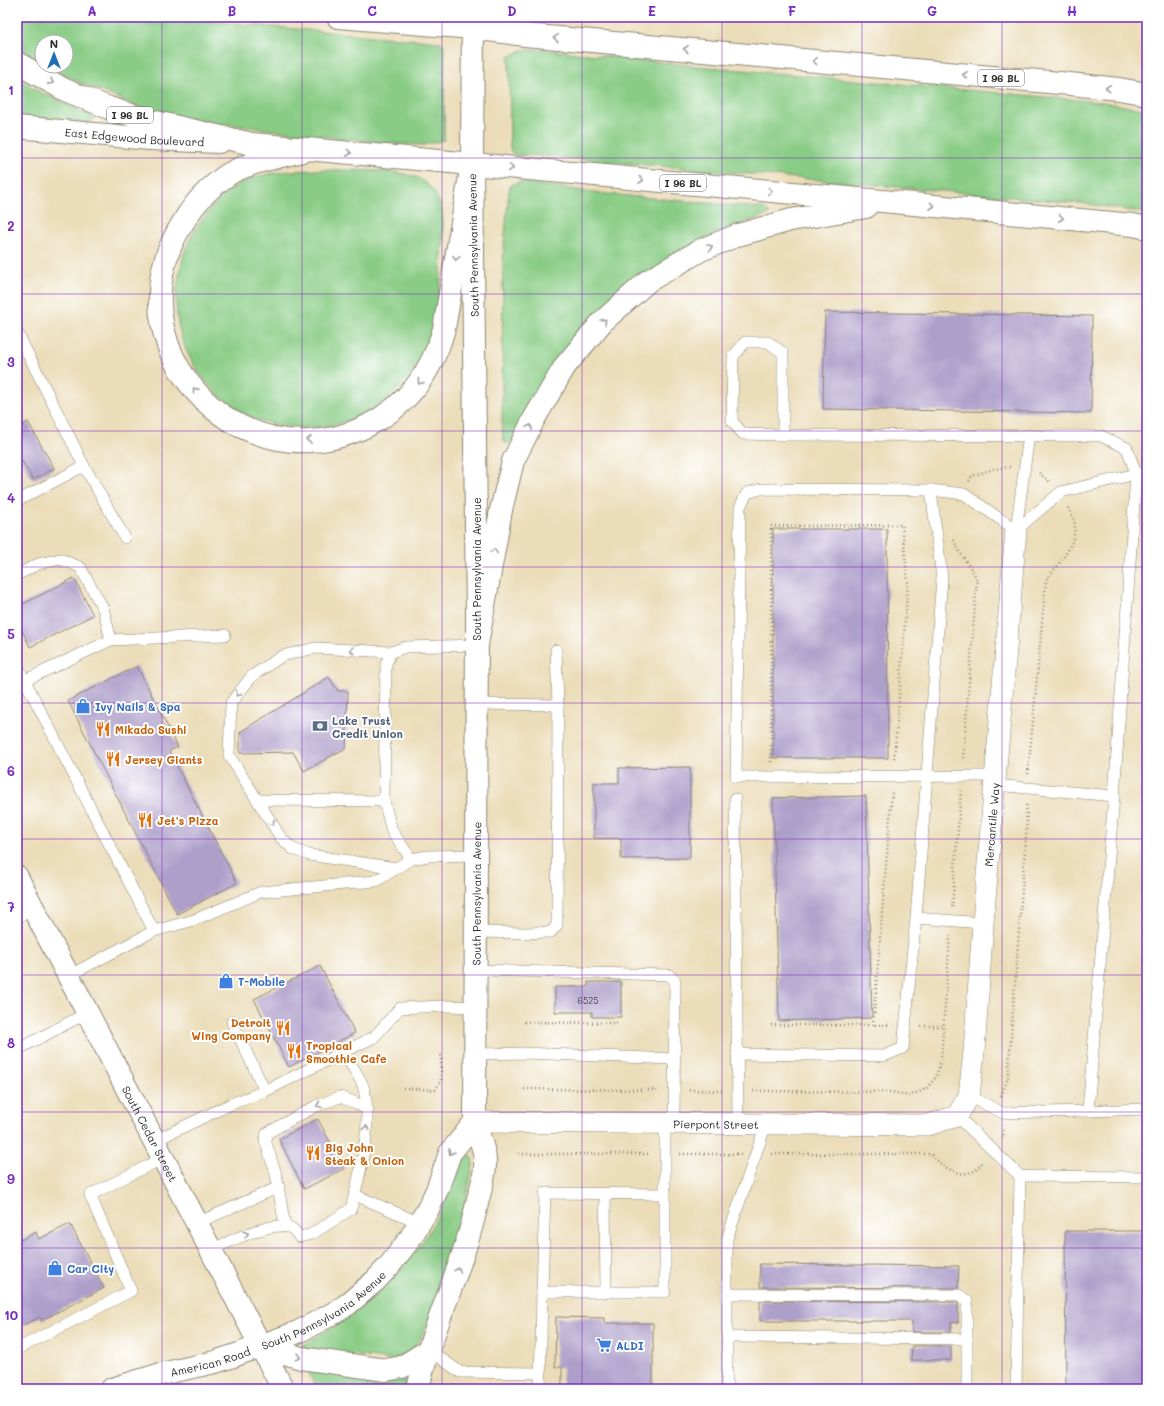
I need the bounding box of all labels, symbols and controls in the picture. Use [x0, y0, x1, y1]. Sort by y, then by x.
text: A [87, 2, 97, 19]
text: B [228, 2, 237, 19]
text: C [367, 2, 377, 19]
text: D [507, 2, 517, 19]
text: E [648, 2, 656, 19]
text: F [788, 2, 796, 19]
text: G [927, 2, 937, 19]
text: H [1067, 2, 1077, 19]
north arrow [34, 34, 74, 74]
one-way arrow [553, 34, 559, 43]
text: N [50, 36, 58, 51]
one-way arrow [683, 45, 689, 54]
one-way arrow [812, 57, 818, 66]
one-way arrow [962, 70, 968, 79]
road number: I 96 BL [978, 70, 1024, 86]
one-way arrow [47, 78, 54, 85]
text: 1 [8, 81, 14, 98]
one-way arrow [1105, 84, 1112, 93]
road number: I 96 BL [107, 107, 153, 123]
street label: East Edgewood Boulevard [64, 124, 205, 149]
one-way arrow [346, 148, 352, 157]
one-way arrow [508, 163, 514, 172]
street label: South Pennsylvania Avenue [464, 173, 482, 317]
one-way arrow [638, 175, 644, 184]
road number: I 96 BL [660, 175, 706, 191]
one-way arrow [767, 186, 773, 195]
one-way arrow [929, 201, 935, 210]
one-way arrow [1058, 213, 1064, 222]
text: 2 [7, 217, 15, 234]
one-way arrow [705, 244, 713, 252]
one-way arrow [453, 255, 461, 261]
one-way arrow [599, 318, 607, 326]
text: 3 [7, 353, 15, 370]
one-way arrow [418, 377, 425, 384]
one-way arrow [192, 387, 199, 395]
one-way arrow [525, 424, 533, 431]
one-way arrow [306, 436, 312, 445]
text: 4 [7, 489, 15, 506]
street label: South Pennsylvania Avenue [469, 497, 484, 641]
one-way arrow [489, 548, 498, 554]
text: 5 [7, 625, 15, 642]
one-way arrow [349, 646, 355, 654]
one-way arrow [236, 689, 243, 696]
shop icon: Ivy Nails & Spa [74, 697, 92, 715]
place label: Ivy Nails & Spa [95, 699, 181, 714]
place label: Lake Trust Credit Union [332, 713, 403, 741]
bank icon: Lake Trust Credit Union [311, 717, 329, 735]
restaurant icon: Mikado Sushi [94, 720, 112, 738]
place label: Mikado Sushi [115, 722, 187, 737]
restaurant icon: Jersey Giants [104, 750, 122, 768]
place label: Jersey Giants [125, 752, 203, 767]
text: 6 [7, 762, 15, 779]
street label: Mercantile Way [980, 782, 1002, 867]
restaurant icon: Jet's Pizza [136, 811, 154, 829]
place label: Jet's Pizza [157, 813, 219, 828]
one-way arrow [267, 819, 274, 826]
street label: South Pennsylvania Avenue [468, 822, 484, 965]
text: 7 [7, 898, 15, 915]
shop icon: T-Mobile [217, 972, 235, 990]
place label: T-Mobile [238, 974, 285, 989]
house number: 6525 [578, 995, 598, 1006]
place label: Detroit Wing Company [192, 1015, 271, 1043]
restaurant icon: Detroit Wing Company [274, 1019, 292, 1037]
text: 8 [7, 1034, 15, 1051]
place label: Tropical Smoothie Cafe [306, 1038, 387, 1066]
restaurant icon: Tropical Smoothie Cafe [285, 1042, 303, 1060]
street label: South Cedar Street [119, 1083, 181, 1184]
one-way arrow [315, 1101, 322, 1109]
street label: Pierpont Street [673, 1116, 759, 1131]
one-way arrow [361, 1125, 370, 1132]
place label: Big John Steak & Onion [325, 1140, 404, 1168]
restaurant icon: Big John Steak & Onion [304, 1144, 322, 1162]
one-way arrow [449, 1148, 456, 1155]
text: 9 [7, 1170, 15, 1187]
one-way arrow [243, 1230, 250, 1239]
shop icon: Car City [46, 1259, 64, 1277]
place label: Car City [67, 1261, 114, 1276]
street label: South Pennsylvania Avenue [259, 1267, 389, 1352]
one-way arrow [454, 1267, 462, 1274]
text: 10 [4, 1306, 18, 1323]
supermarket icon: ALDI [595, 1336, 613, 1354]
place label: ALDI [616, 1338, 644, 1353]
street label: American Road [169, 1343, 252, 1379]
one-way arrow [295, 1352, 302, 1361]

